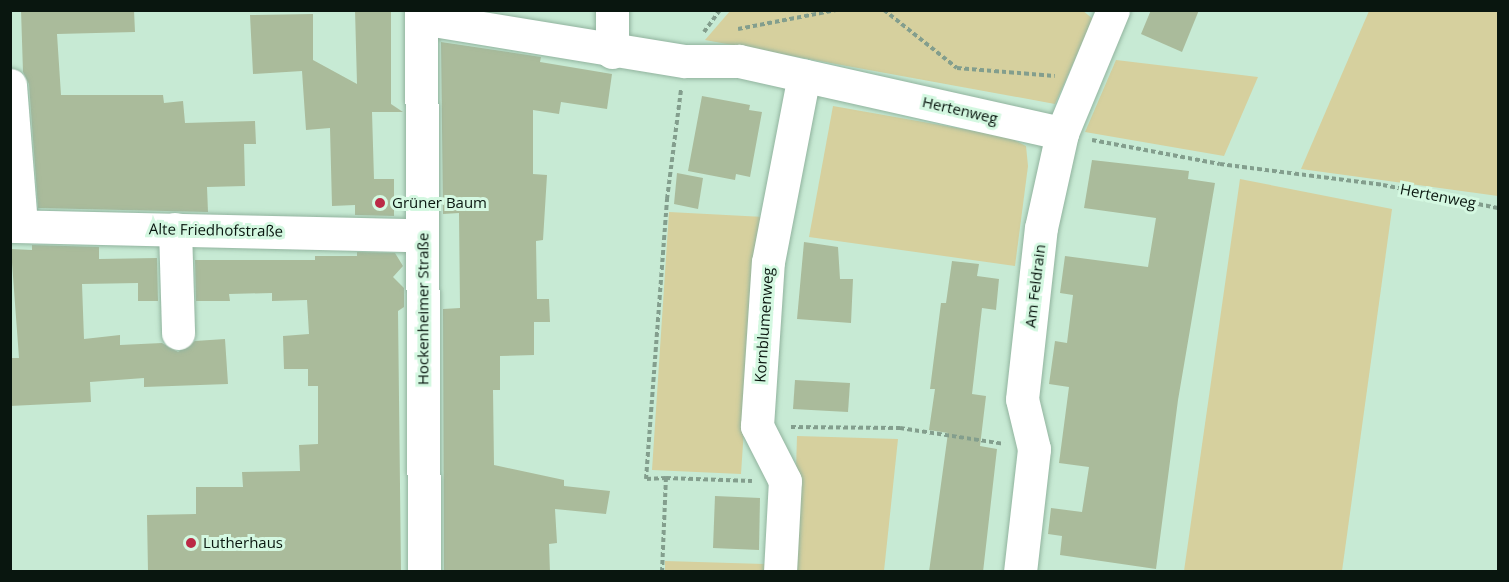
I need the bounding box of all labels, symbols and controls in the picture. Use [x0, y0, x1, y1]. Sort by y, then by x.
street label: Hertenweg [921, 93, 999, 127]
street label: Hertenweg [1399, 180, 1477, 212]
place label: Grüner Baum [392, 194, 487, 212]
marker: Grüner Baum [373, 196, 387, 210]
street label: Alte Friedhofstraße [149, 220, 283, 240]
street label: Hockenheimer Straße [414, 233, 432, 385]
street label: Am Feldrain [1021, 243, 1049, 329]
street label: Kornblumenweg [751, 267, 777, 383]
place label: Lutherhaus [203, 534, 283, 552]
marker: Lutherhaus [184, 536, 198, 550]

